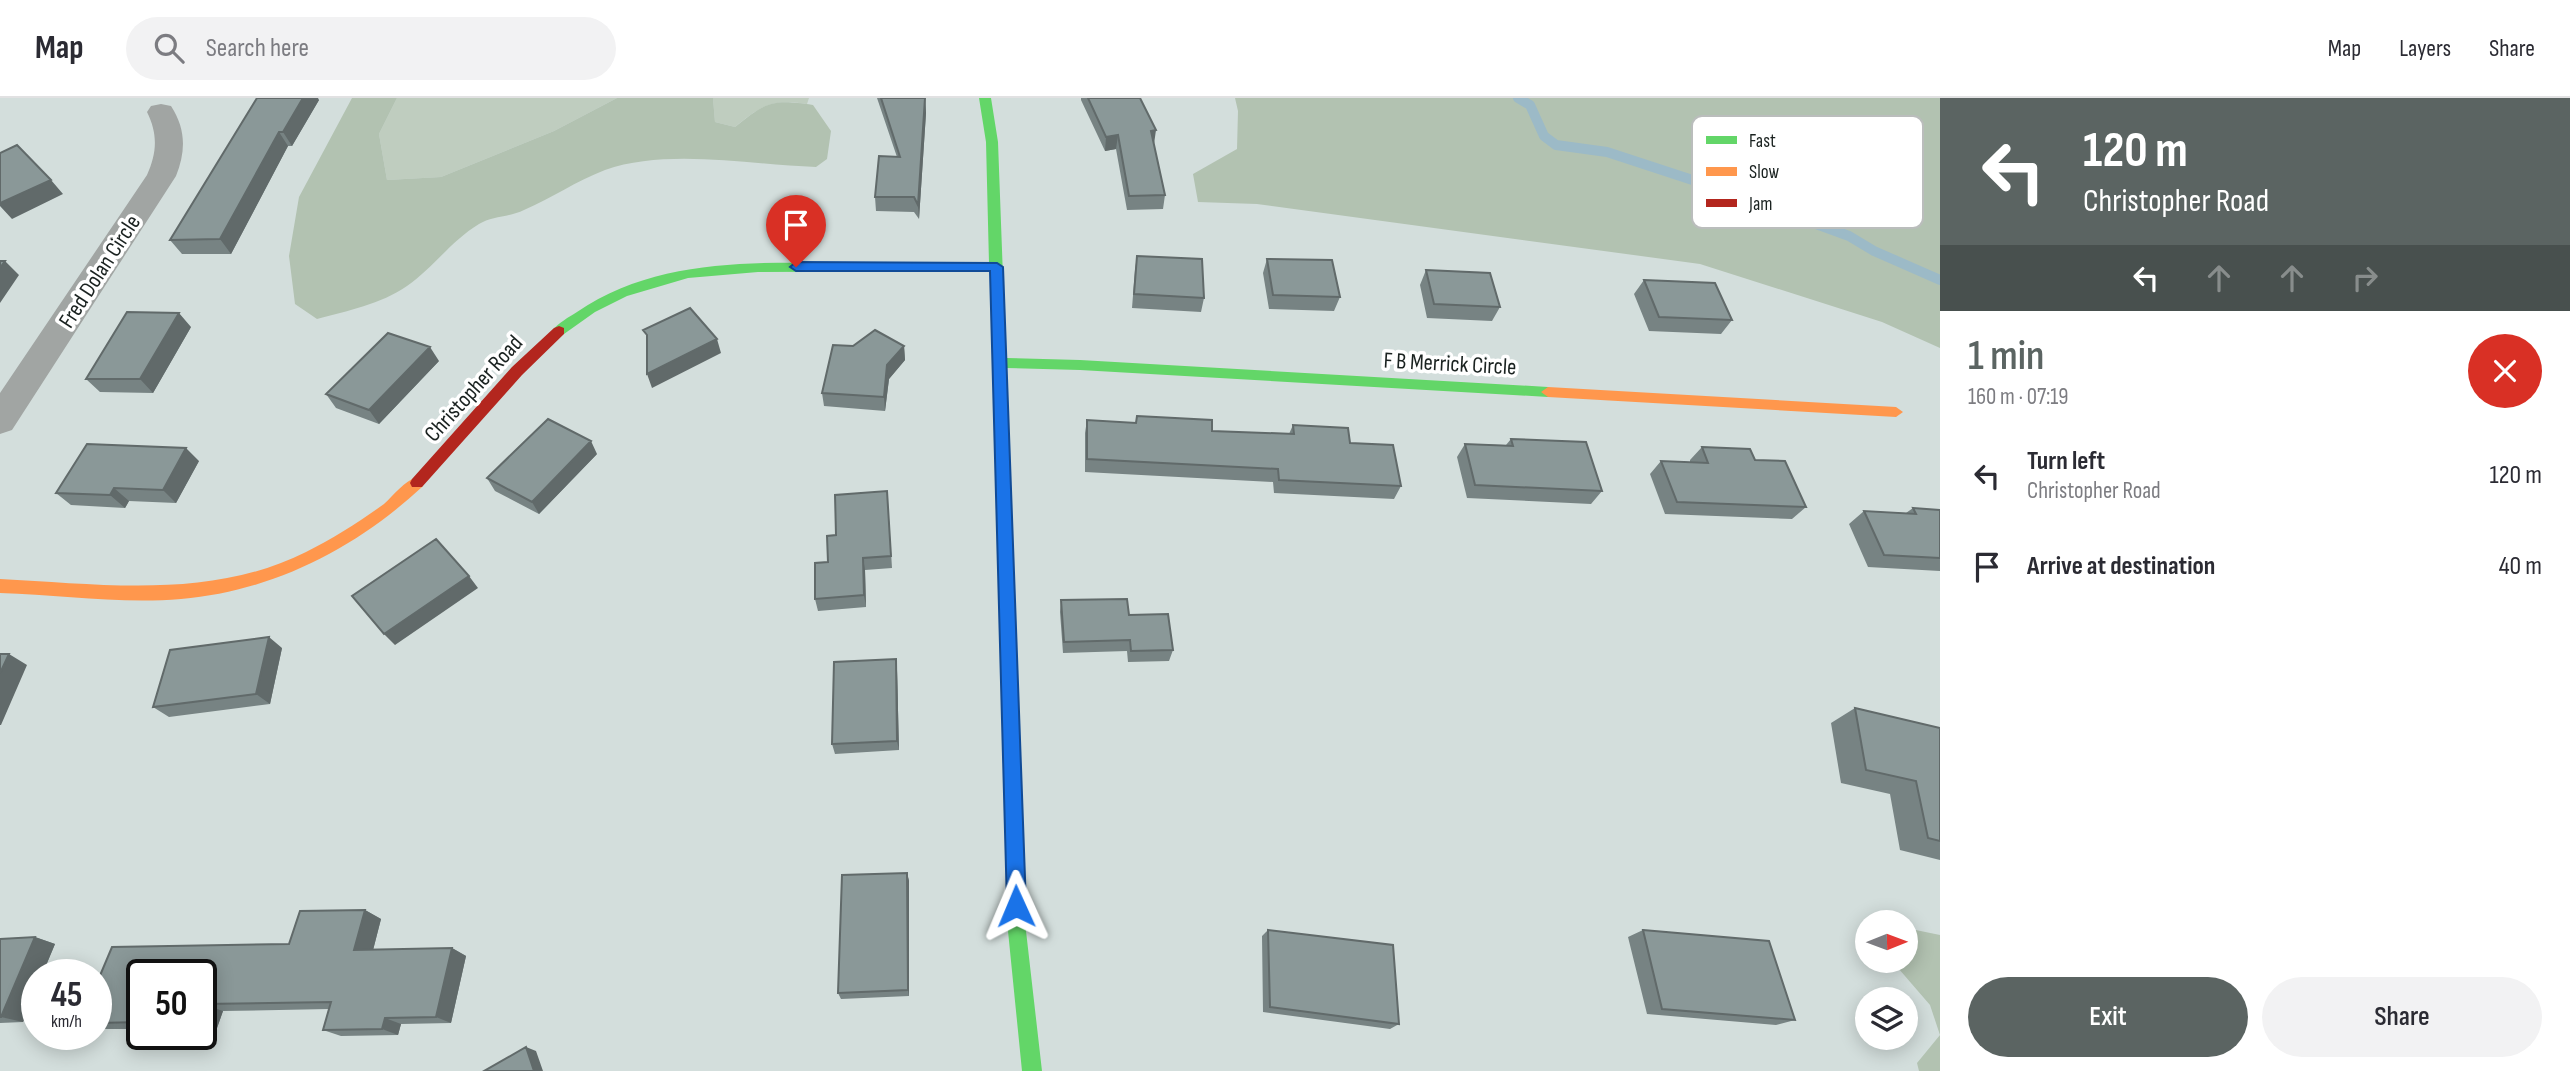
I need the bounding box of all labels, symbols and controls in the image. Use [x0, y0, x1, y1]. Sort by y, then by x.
search box [126, 17, 616, 80]
text: Map [35, 28, 84, 68]
icon: search [150, 29, 188, 67]
text: Search here [206, 33, 309, 64]
text: Map [2328, 34, 2361, 63]
text: Layers [2399, 34, 2451, 63]
text: Share [2489, 34, 2535, 63]
legend [1692, 116, 1923, 228]
text: 120 m [2083, 122, 2188, 181]
icon: left [1968, 126, 2059, 217]
text: Fast [1749, 130, 1776, 153]
text: Slow [1749, 161, 1779, 184]
text: Christopher Road [2083, 182, 2269, 221]
text: Jam [1748, 193, 1772, 216]
pin [766, 195, 826, 267]
icon: arrive [777, 206, 815, 244]
street label: Fred Dolan Circle [53, 210, 147, 333]
icon: left [2127, 259, 2165, 297]
icon: ahead [2200, 259, 2238, 297]
icon: ahead [2273, 259, 2311, 297]
icon: right [2346, 259, 2384, 297]
street label: Christopher Road [419, 330, 529, 448]
text: 1 min [1968, 331, 2044, 382]
button: close [2468, 334, 2542, 408]
street label: F B Merrick Circle [1383, 347, 1517, 381]
text: 160 m · 07:19 [1968, 383, 2069, 411]
text: Turn left [2027, 446, 2105, 477]
icon: left [1968, 457, 2006, 495]
text: 120 m [2489, 460, 2542, 491]
text: Christopher Road [2027, 477, 2161, 505]
icon: arrive [1968, 548, 2006, 586]
text: Arrive at destination [2027, 551, 2215, 582]
text: 40 m [2499, 551, 2542, 582]
position arrow [979, 869, 1053, 943]
north arrow [1855, 910, 1918, 973]
map controls [1855, 910, 1918, 1050]
speed limit sign: 50 [126, 959, 217, 1050]
text: 45 [51, 974, 82, 1017]
button: Exit [1968, 977, 2248, 1057]
button: Share [2262, 977, 2542, 1057]
button: layers [1855, 987, 1918, 1050]
text: km/h [51, 1011, 82, 1032]

